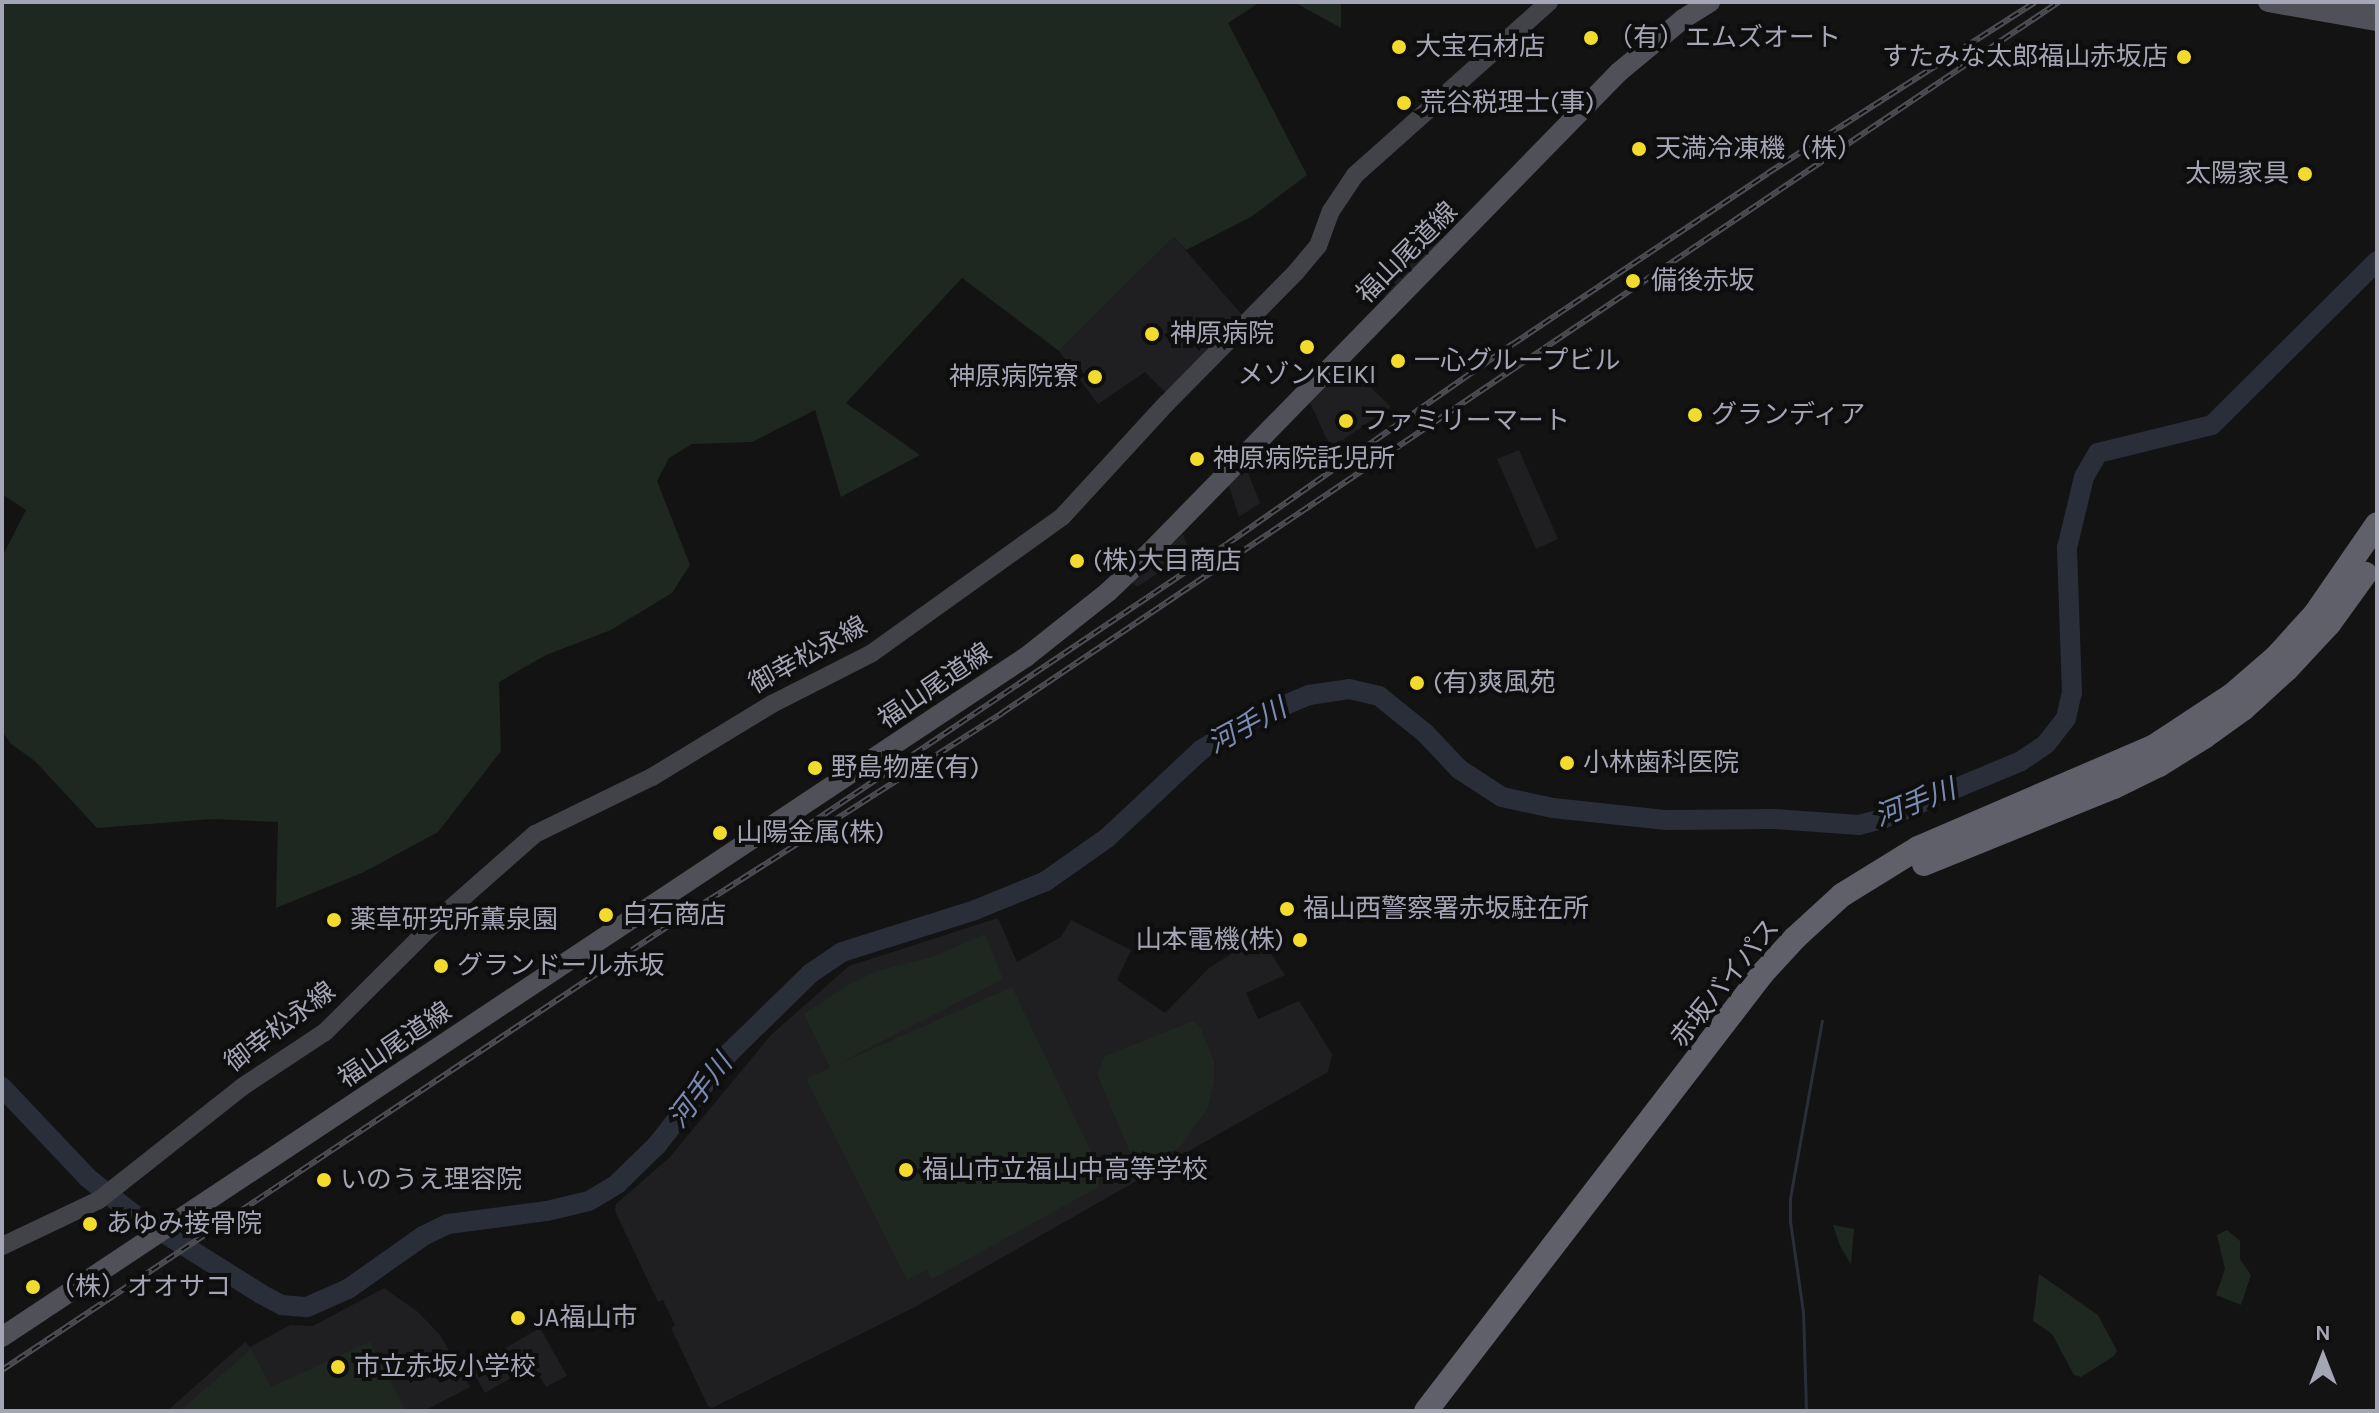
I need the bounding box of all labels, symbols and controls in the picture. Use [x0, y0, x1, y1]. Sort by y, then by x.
place label: （有）エムズオート [1607, 22, 1841, 54]
marker: （有）エムズオート [1582, 29, 1600, 47]
place label: 大宝石材店 [1415, 31, 1545, 63]
marker: 大宝石材店 [1390, 38, 1408, 56]
place label: すたみな太郎福山赤坂店 [1882, 41, 2168, 73]
marker: すたみな太郎福山赤坂店 [2175, 48, 2193, 66]
place label: 荒谷税理士(事) [1420, 87, 1594, 119]
marker: 荒谷税理士(事) [1395, 94, 1413, 112]
place label: 天満冷凍機（株） [1655, 133, 1863, 165]
marker: 天満冷凍機（株） [1630, 140, 1648, 158]
place label: 太陽家具 [2185, 158, 2289, 190]
marker: 太陽家具 [2296, 165, 2314, 183]
street label: 福山尾道線 [1350, 196, 1464, 310]
place label: 備後赤坂 [1651, 265, 1755, 297]
marker: 備後赤坂 [1622, 270, 1644, 292]
place label: 神原病院 [1170, 318, 1274, 350]
marker: 神原病院 [1141, 323, 1163, 345]
marker: メゾンKEIKI [1298, 338, 1316, 356]
place label: 一心グループビル [1414, 345, 1622, 377]
marker: 一心グループビル [1389, 352, 1407, 370]
place label: メゾンKEIKI [1238, 359, 1376, 391]
place label: 神原病院寮 [949, 361, 1079, 393]
marker: 神原病院寮 [1086, 368, 1104, 386]
place label: グランディア [1711, 399, 1867, 431]
place label: ファミリーマート [1362, 405, 1570, 437]
marker: グランディア [1686, 406, 1704, 424]
marker: ファミリーマート [1337, 412, 1355, 430]
place label: 神原病院託児所 [1213, 443, 1395, 475]
marker: 神原病院託児所 [1188, 450, 1206, 468]
place label: (株)大目商店 [1093, 545, 1241, 577]
marker: (株)大目商店 [1068, 552, 1086, 570]
street label: 御幸松永線 [744, 610, 872, 700]
street label: 福山尾道線 [872, 637, 998, 735]
place label: (有)爽風苑 [1433, 667, 1555, 699]
marker: (有)爽風苑 [1408, 674, 1426, 692]
water label: 河手川 [1202, 691, 1292, 761]
place label: 小林歯科医院 [1583, 747, 1739, 779]
place label: 野島物産(有) [831, 752, 979, 784]
marker: 小林歯科医院 [1558, 754, 1576, 772]
marker: 野島物産(有) [806, 759, 824, 777]
water label: 河手川 [1870, 772, 1960, 834]
place label: 山陽金属(株) [736, 817, 884, 849]
marker: 山陽金属(株) [711, 824, 729, 842]
place label: 福山西警察署赤坂駐在所 [1303, 893, 1589, 925]
place label: 白石商店 [622, 899, 726, 931]
marker: 福山西警察署赤坂駐在所 [1278, 900, 1296, 918]
place label: 薬草研究所薫泉園 [350, 904, 558, 936]
marker: 白石商店 [597, 906, 615, 924]
marker: 薬草研究所薫泉園 [325, 911, 343, 929]
street label: 赤坂バイパス [1664, 913, 1786, 1053]
place label: 山本電機(株) [1136, 924, 1284, 956]
marker: 山本電機(株) [1291, 931, 1309, 949]
place label: グランドール赤坂 [457, 950, 665, 982]
marker: グランドール赤坂 [432, 957, 450, 975]
street label: 御幸松永線 [219, 975, 341, 1079]
street label: 福山尾道線 [332, 996, 458, 1094]
water label: 河手川 [661, 1048, 739, 1134]
place label: 福山市立福山中高等学校 [922, 1154, 1208, 1186]
marker: 福山市立福山中高等学校 [897, 1161, 915, 1179]
place label: いのうえ理容院 [340, 1164, 522, 1196]
marker: いのうえ理容院 [315, 1171, 333, 1189]
place label: あゆみ接骨院 [106, 1208, 262, 1240]
marker: あゆみ接骨院 [81, 1215, 99, 1233]
place label: （株）オオサコ [49, 1271, 231, 1303]
marker: （株）オオサコ [24, 1278, 42, 1296]
place label: JA福山市 [534, 1302, 637, 1334]
marker: JA福山市 [509, 1309, 527, 1327]
north arrow [2283, 1317, 2363, 1397]
text: N [2315, 1320, 2331, 1346]
place label: 市立赤坂小学校 [354, 1351, 536, 1383]
marker: 市立赤坂小学校 [329, 1358, 347, 1376]

